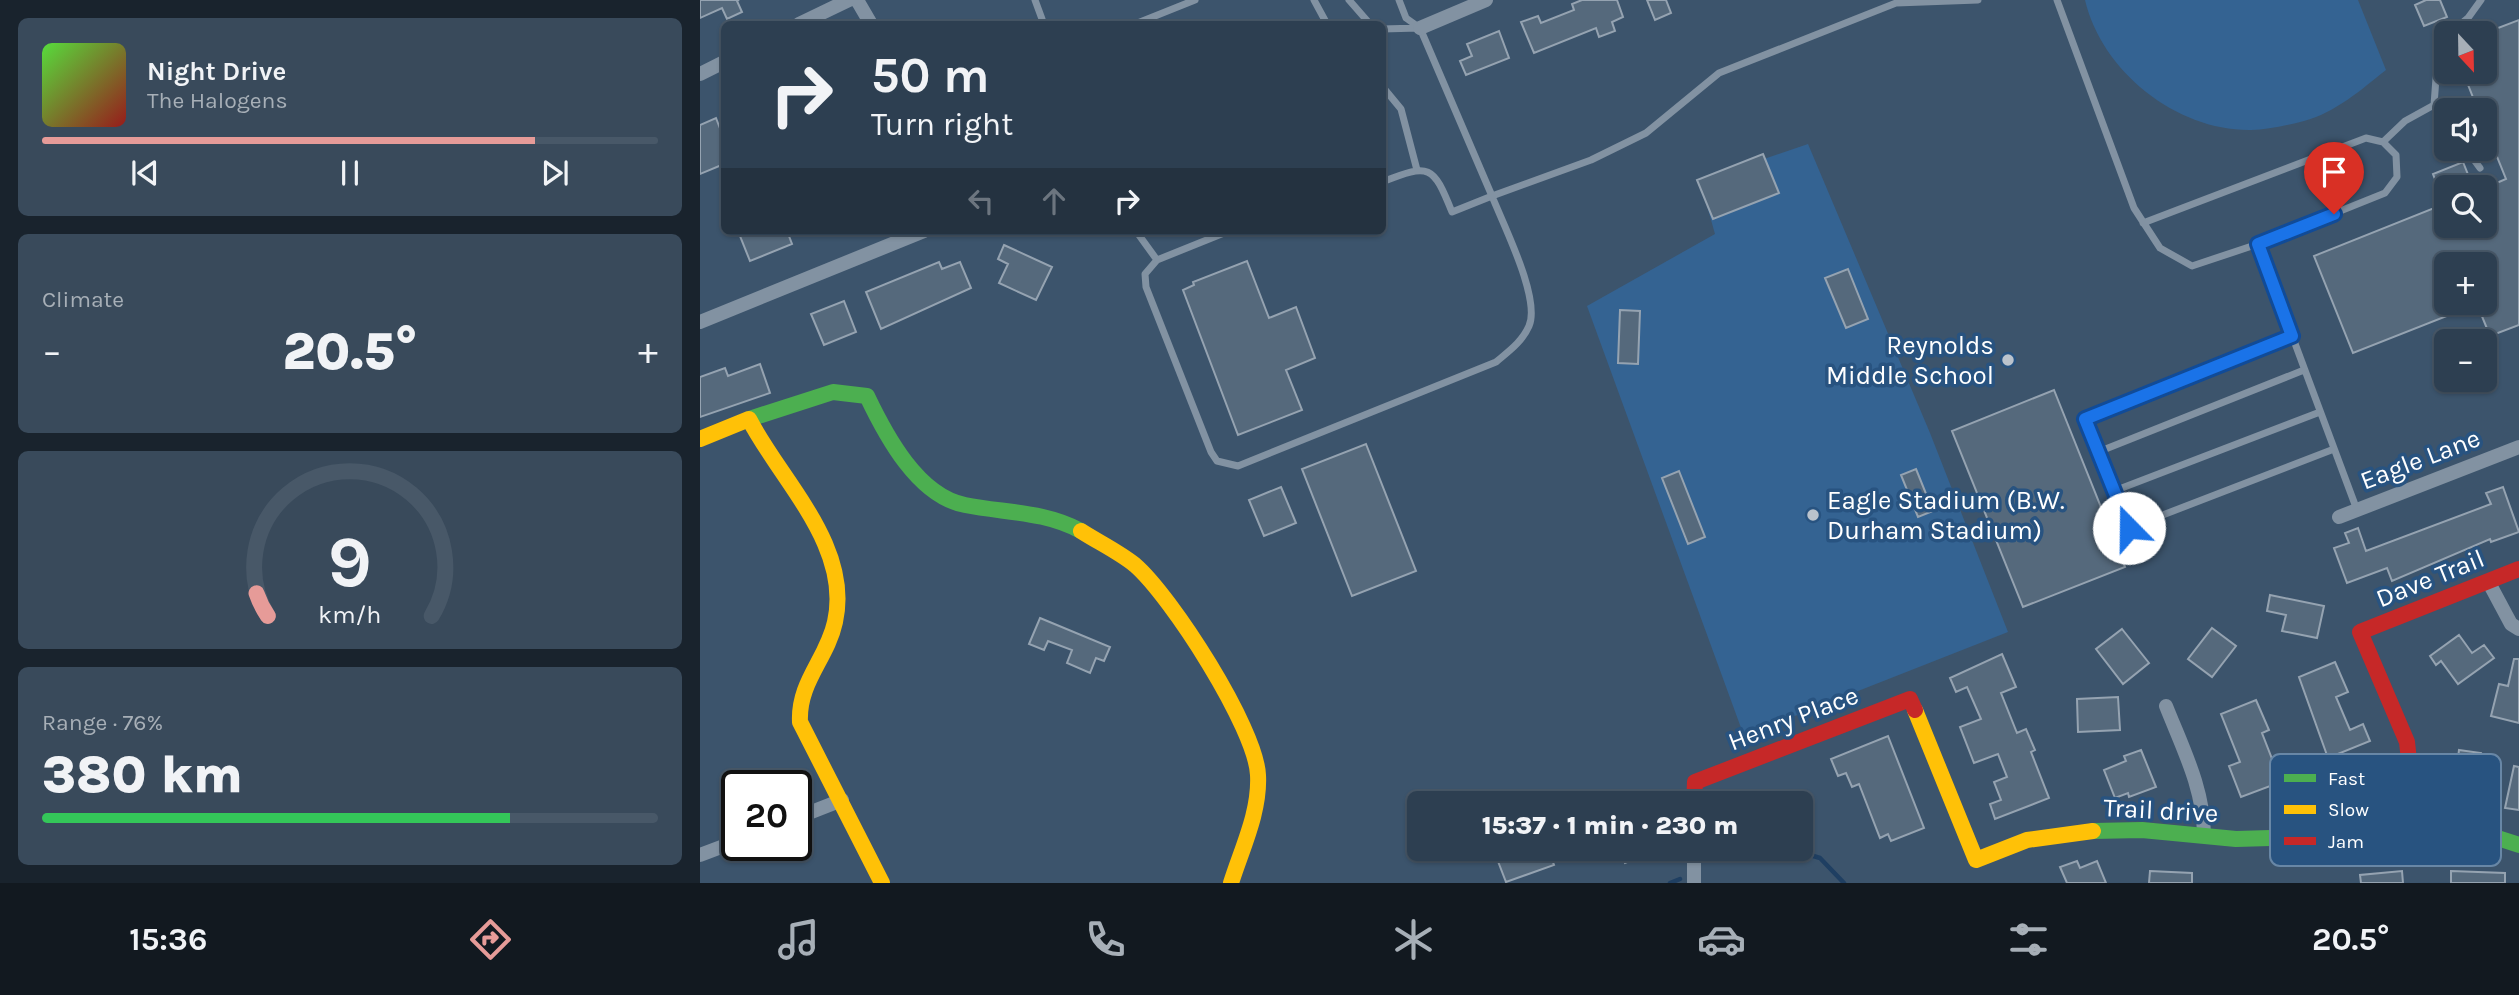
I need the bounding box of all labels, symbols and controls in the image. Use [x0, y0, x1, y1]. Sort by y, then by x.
north arrow [2434, 21, 2497, 84]
map controls [2434, 21, 2497, 392]
text: 50 m [871, 47, 989, 104]
icon: right [756, 49, 847, 140]
text: Night Drive [147, 56, 286, 87]
text: The Halogens [147, 87, 287, 114]
button: sound [2434, 98, 2497, 161]
text: Turn right [871, 106, 1013, 143]
pin [2304, 142, 2364, 214]
icon: arrive [2315, 153, 2353, 191]
icon: previous [126, 154, 164, 192]
icon: pause [331, 154, 369, 192]
icon: next [536, 154, 574, 192]
button: search [2434, 175, 2497, 238]
icon: left [962, 182, 1000, 220]
icon: ahead [1035, 182, 1073, 220]
icon: right [1108, 182, 1146, 220]
button: + [2434, 252, 2497, 315]
text: Climate [42, 286, 124, 313]
text: 20.5° [282, 321, 418, 382]
text: − [42, 329, 62, 374]
text: + [638, 329, 658, 374]
button: − [2434, 329, 2497, 392]
place label: Reynolds Middle School [1826, 330, 1994, 391]
marker: Reynolds Middle School [2000, 352, 2016, 368]
street label: Eagle Lane [2356, 422, 2485, 497]
place label: Eagle Stadium (B.W. Durham Stadium) [1827, 485, 2065, 546]
position arrow [2092, 491, 2166, 565]
marker: Eagle Stadium (B.W. Durham Stadium) [1805, 507, 1821, 523]
text: 9 [328, 519, 372, 604]
street label: Dave Trail [2372, 543, 2489, 614]
text: km/h [318, 599, 382, 628]
street label: Henry Place [1724, 679, 1863, 757]
text: Range · 76% [42, 709, 163, 736]
text: 380 km [42, 744, 243, 805]
legend [2270, 754, 2501, 866]
text: Fast [2328, 768, 2365, 790]
speed limit sign: 20 [721, 770, 812, 861]
street label: Trail drive [2103, 792, 2219, 829]
text: Slow [2328, 799, 2369, 821]
text: 15:37 · 1 min · 230 m [1482, 810, 1738, 841]
text: Jam [2328, 831, 2364, 853]
icon: directions [466, 915, 515, 964]
icon: music [774, 915, 823, 964]
icon: phone [1081, 915, 1130, 964]
icon: climate [1389, 915, 1438, 964]
icon: car [1697, 915, 1746, 964]
icon: filters [2004, 915, 2053, 964]
text: 15:36 [129, 921, 207, 958]
text: 20.5° [2312, 921, 2390, 958]

